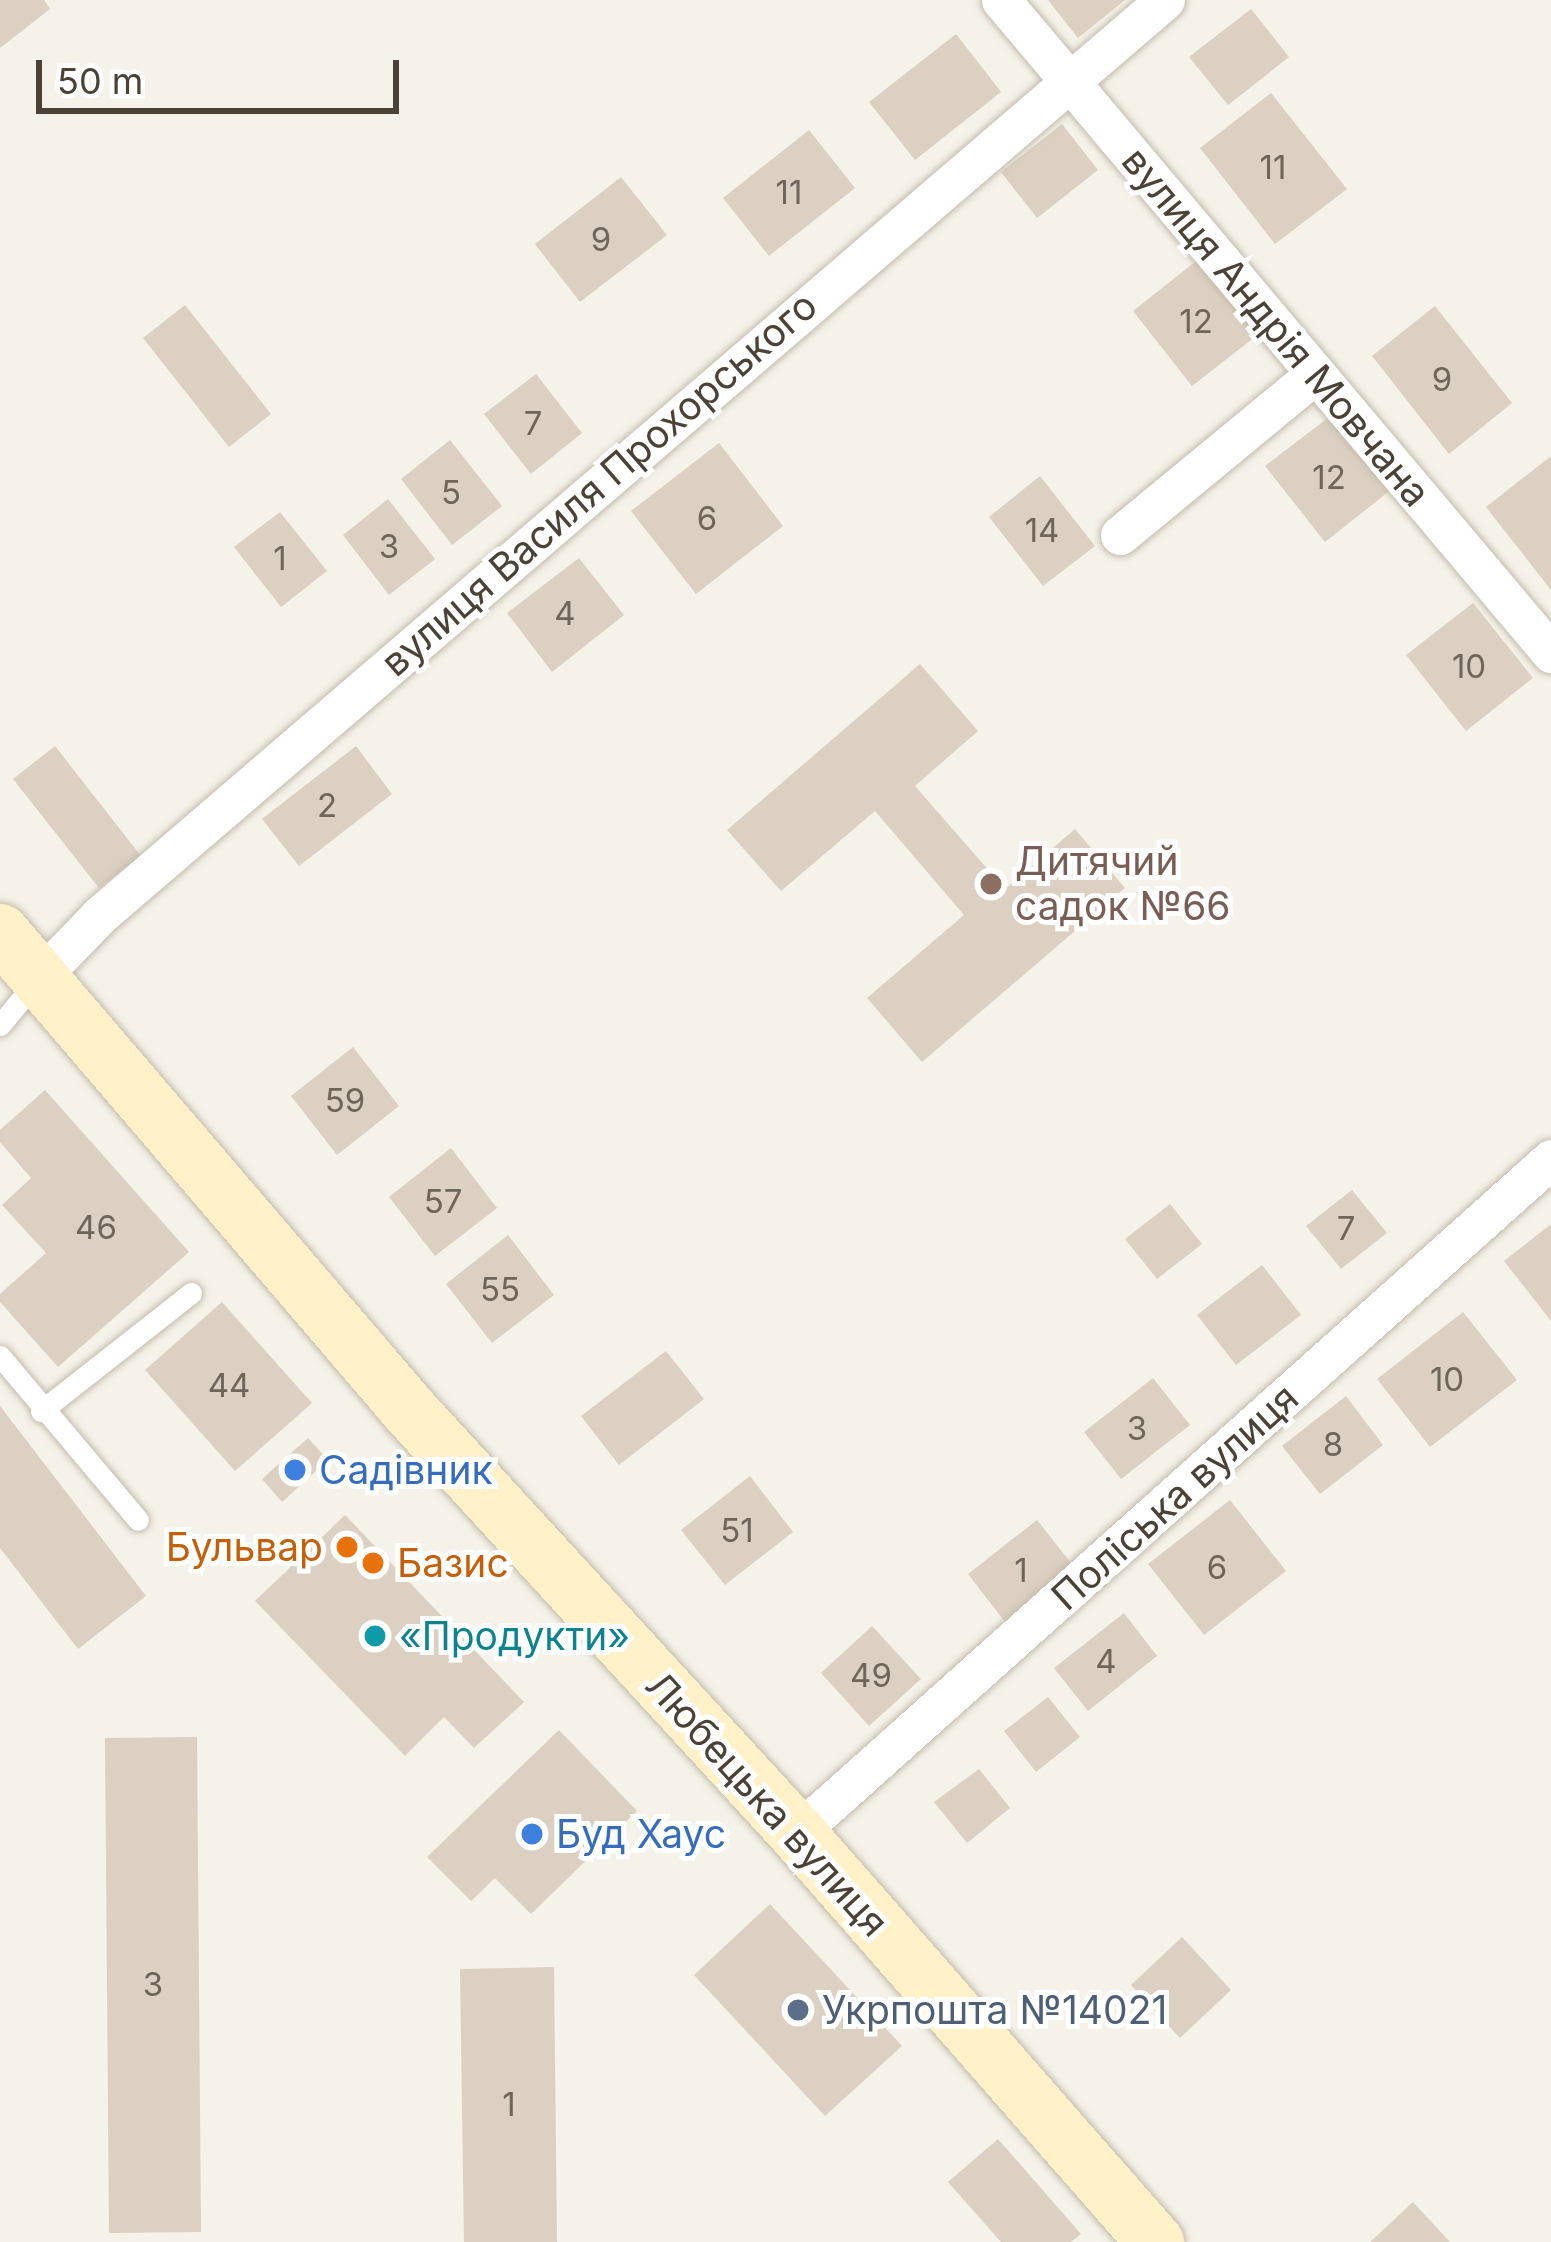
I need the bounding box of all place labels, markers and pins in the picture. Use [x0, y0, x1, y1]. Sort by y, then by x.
place label: Дитячий садок №66 [1015, 839, 1231, 930]
marker: Дитячий садок №66 [978, 871, 1004, 897]
place label: Садівник [319, 1447, 493, 1493]
marker: Садівник [282, 1457, 308, 1483]
place label: Бульвар [166, 1524, 323, 1570]
marker: Бульвар [334, 1534, 360, 1560]
place label: Базис [397, 1540, 509, 1586]
marker: Базис [360, 1550, 386, 1576]
place label: «Продукти» [399, 1613, 630, 1659]
marker: «Продукти» [362, 1623, 388, 1649]
place label: Буд Хаус [556, 1811, 726, 1857]
marker: Буд Хаус [519, 1821, 545, 1847]
place label: Укрпошта №14021 [822, 1987, 1167, 2033]
marker: Укрпошта №14021 [785, 1997, 811, 2023]

